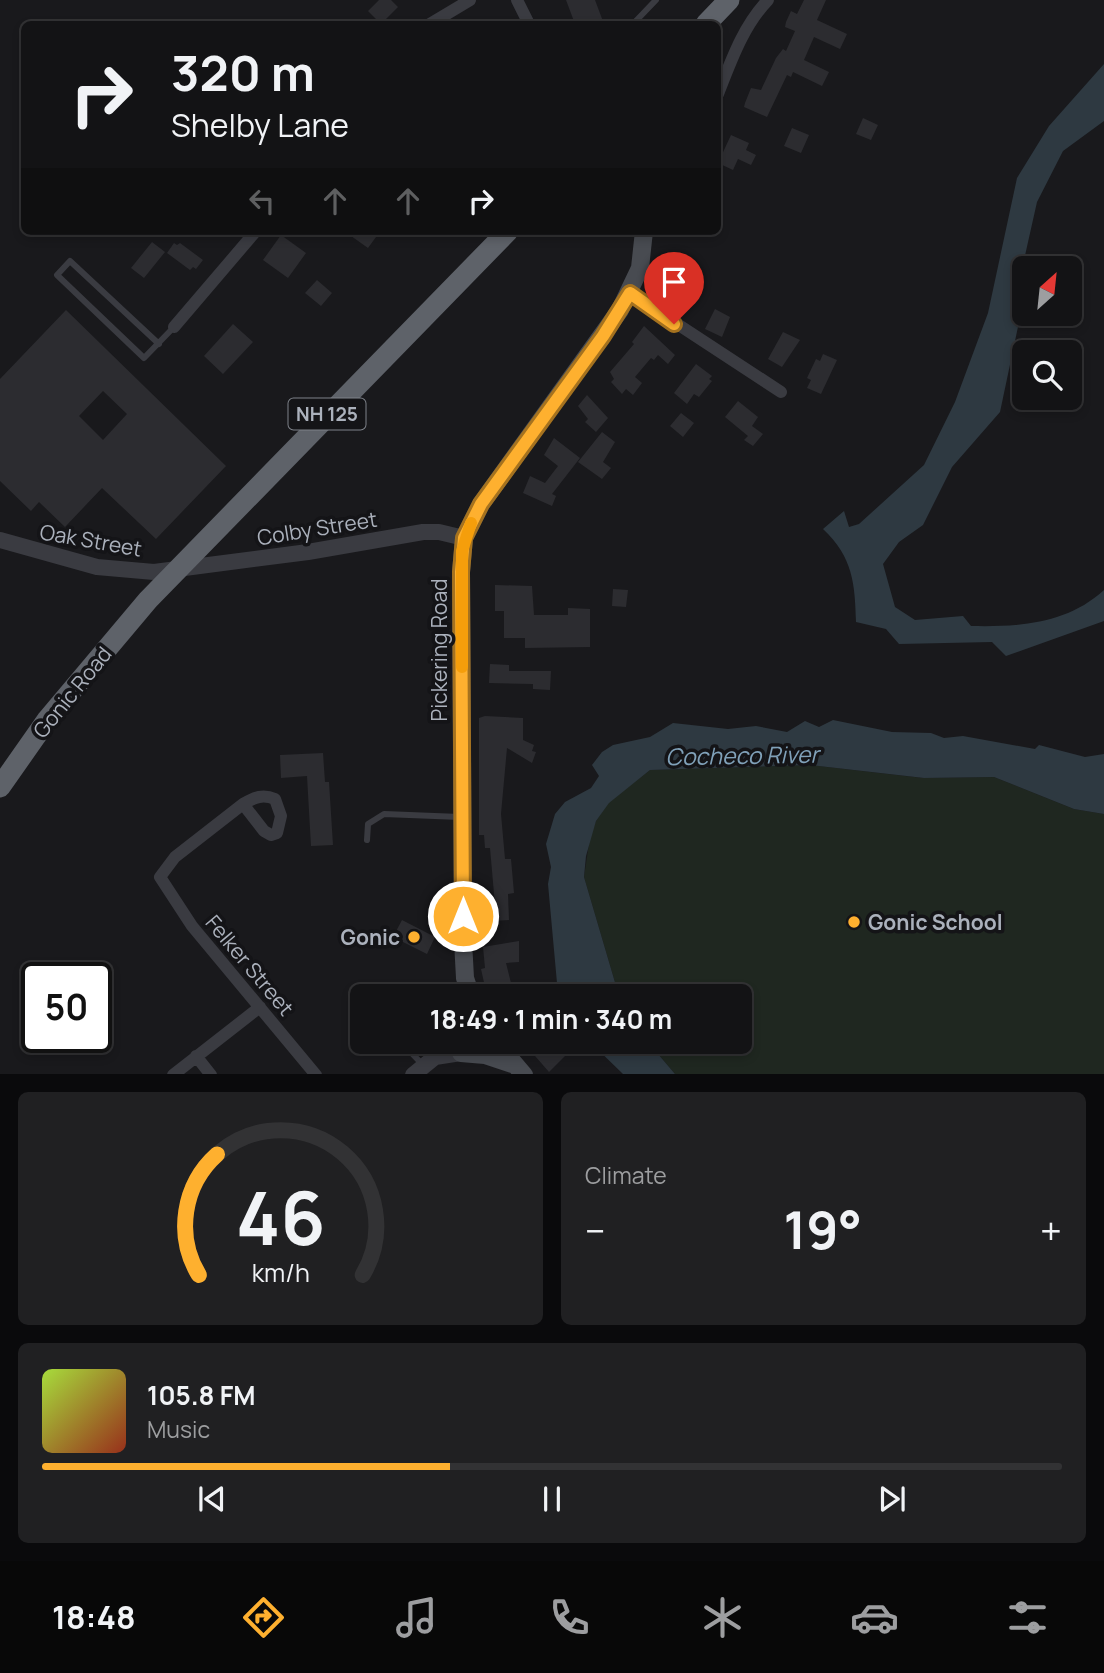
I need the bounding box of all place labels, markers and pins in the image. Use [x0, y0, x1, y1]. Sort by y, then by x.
pin [644, 252, 704, 324]
place label: Gonic School [868, 908, 1003, 936]
marker: Gonic School [846, 914, 862, 930]
place label: Gonic [341, 923, 400, 951]
marker: Gonic [406, 929, 422, 945]

